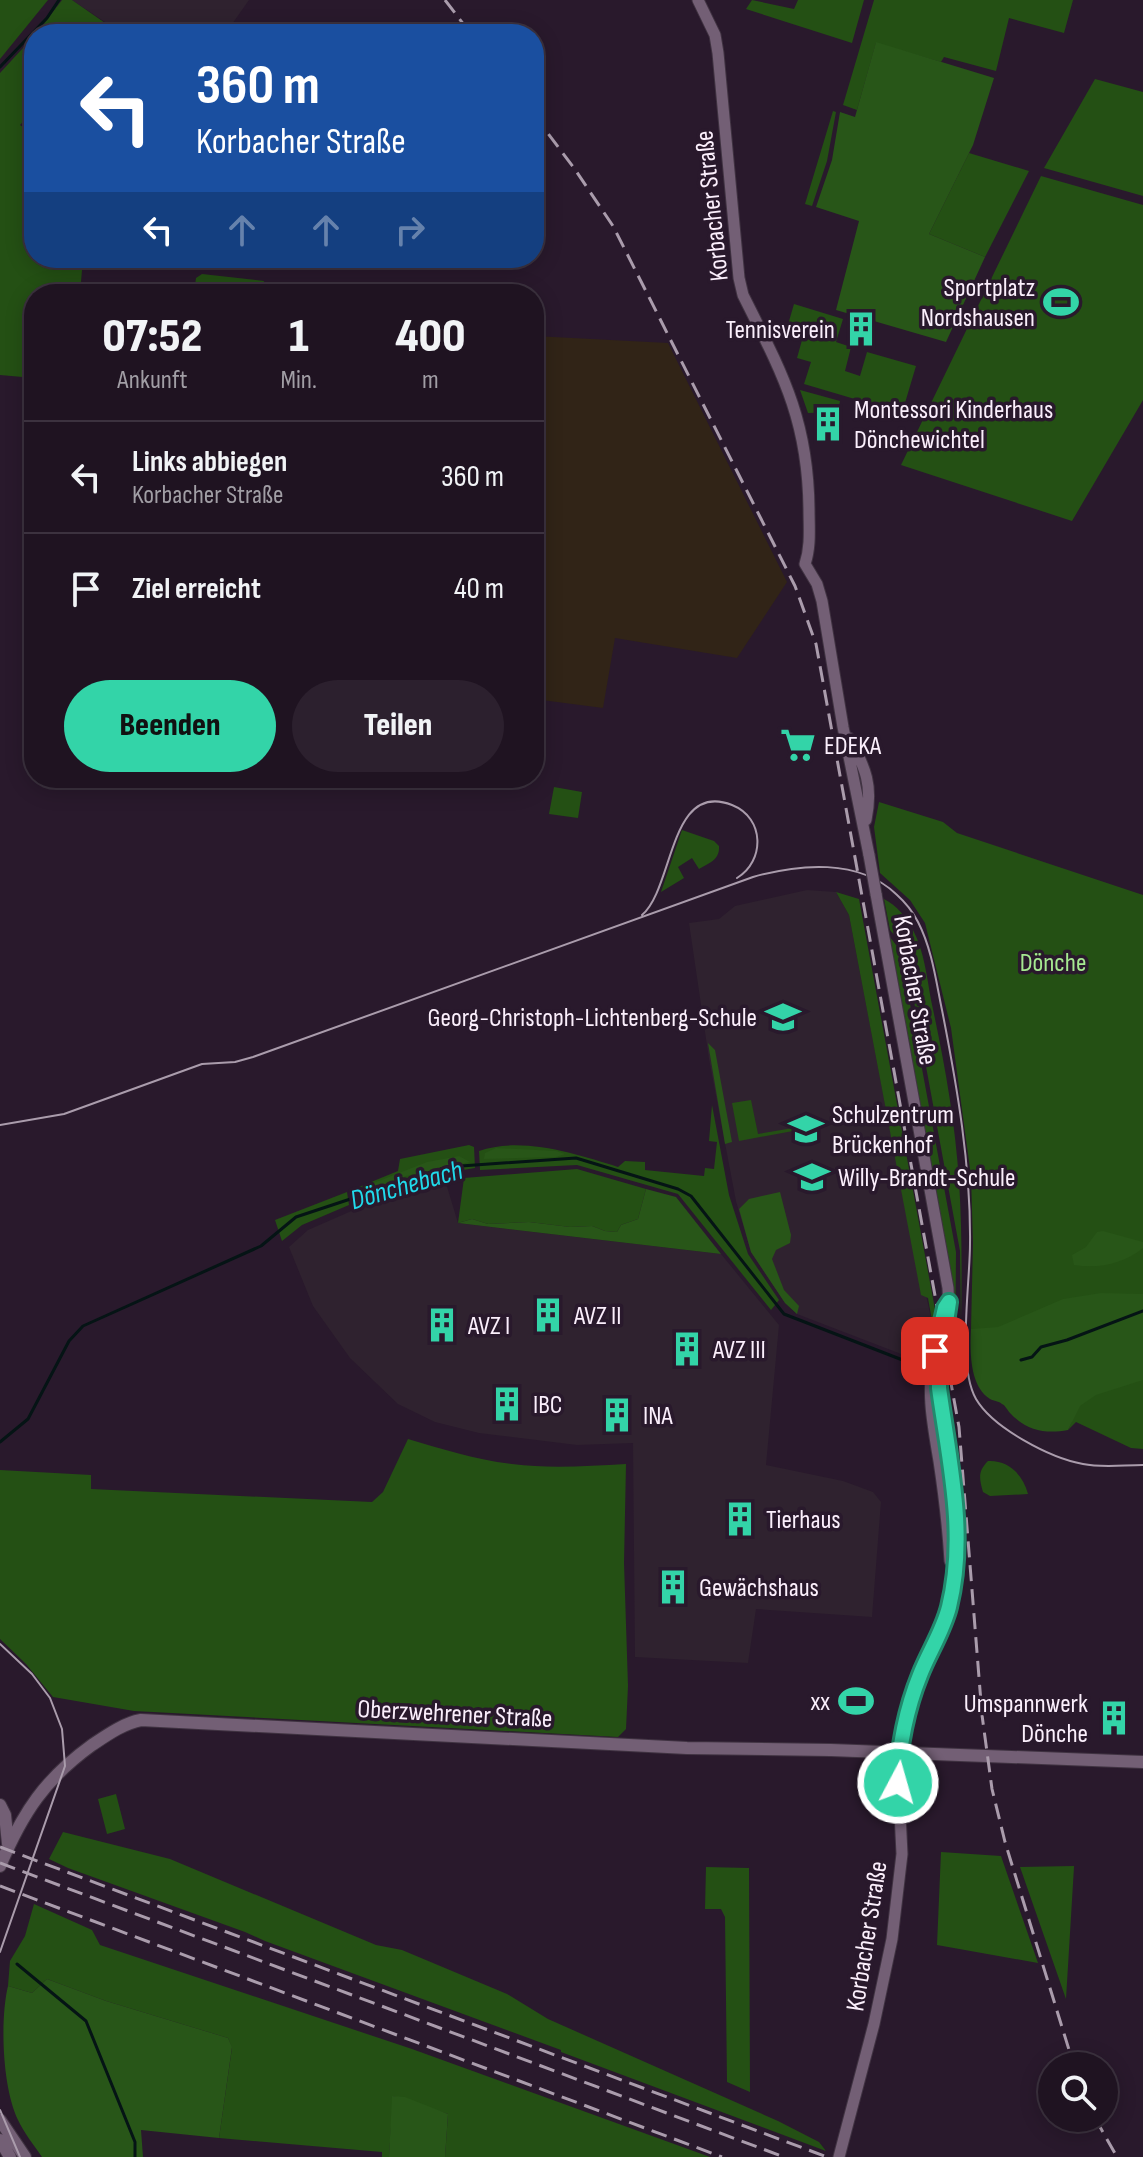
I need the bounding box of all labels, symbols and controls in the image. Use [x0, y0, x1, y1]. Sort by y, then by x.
text: 360 m [196, 53, 320, 120]
icon: left [64, 56, 168, 160]
text: Korbacher Straße [196, 121, 406, 164]
street label: Korbacher Straße [689, 129, 736, 283]
icon: left [136, 208, 180, 252]
icon: ahead [220, 208, 264, 252]
icon: ahead [304, 208, 348, 252]
icon: right [388, 208, 432, 252]
place label: Sportplatz Nordshausen [921, 273, 1035, 334]
sports icon: Sportplatz Nordshausen [1042, 283, 1080, 321]
text: 07:52 [102, 308, 202, 365]
text: 1 [289, 308, 309, 365]
text: 400 [395, 308, 466, 365]
building icon: Tennisverein [842, 310, 880, 348]
place label: Tennisverein [726, 315, 835, 346]
text: Ankunft [117, 365, 187, 396]
text: Min. [281, 365, 317, 396]
text: m [422, 365, 439, 396]
place label: Montessori Kinderhaus Dönchewichtel [854, 395, 1053, 456]
building icon: Montessori Kinderhaus Dönchewichtel [809, 405, 847, 443]
text: Links abbiegen [132, 444, 287, 480]
icon: left [64, 455, 108, 499]
text: 360 m [441, 459, 504, 495]
text: Korbacher Straße [132, 480, 283, 511]
icon: arrive [64, 567, 108, 611]
text: Ziel erreicht [132, 571, 261, 607]
text: 40 m [454, 571, 504, 607]
button: Beenden [64, 680, 276, 772]
button: Teilen [292, 680, 504, 772]
supermarket icon: EDEKA [779, 726, 817, 764]
place label: EDEKA [824, 731, 882, 762]
street label: Korbacher Straße [886, 913, 943, 1068]
park label: Dönche [1020, 948, 1086, 979]
school or university icon: Georg-Christoph-Lichtenberg-Schule [764, 998, 802, 1036]
place label: Georg-Christoph-Lichtenberg-Schule [428, 1003, 757, 1034]
place label: Schulzentrum Brückenhof [832, 1100, 954, 1161]
school or university icon: Schulzentrum Brückenhof [787, 1110, 825, 1148]
water label: Dönchebach [346, 1154, 467, 1217]
school or university icon: Willy-Brandt-Schule [793, 1158, 831, 1196]
place label: Willy-Brandt-Schule [838, 1163, 1015, 1194]
building icon: AVZ II [529, 1296, 567, 1334]
place label: AVZ II [573, 1301, 622, 1332]
building icon: AVZ I [423, 1306, 461, 1344]
place label: AVZ I [467, 1311, 510, 1342]
pin [901, 1317, 969, 1385]
icon: arrive [913, 1329, 957, 1373]
building icon: AVZ III [668, 1330, 706, 1368]
place label: AVZ III [712, 1335, 766, 1366]
building icon: IBC [488, 1385, 526, 1423]
place label: IBC [533, 1390, 562, 1421]
building icon: INA [598, 1396, 636, 1434]
place label: INA [643, 1401, 674, 1432]
building icon: Tierhaus [721, 1500, 759, 1538]
place label: Tierhaus [766, 1505, 841, 1536]
building icon: Gewächshaus [654, 1568, 692, 1606]
place label: Gewächshaus [699, 1573, 819, 1604]
sports icon: xx [837, 1682, 875, 1720]
place label: xx [810, 1687, 830, 1718]
place label: Umspannwerk Dönche [964, 1689, 1088, 1750]
street label: Oberzwehrener Straße [357, 1694, 553, 1735]
building icon: Umspannwerk Dönche [1095, 1699, 1133, 1737]
position arrow [856, 1741, 940, 1825]
street label: Korbacher Straße [840, 1859, 895, 2013]
map controls [1038, 2052, 1118, 2132]
button: search [1038, 2052, 1118, 2132]

